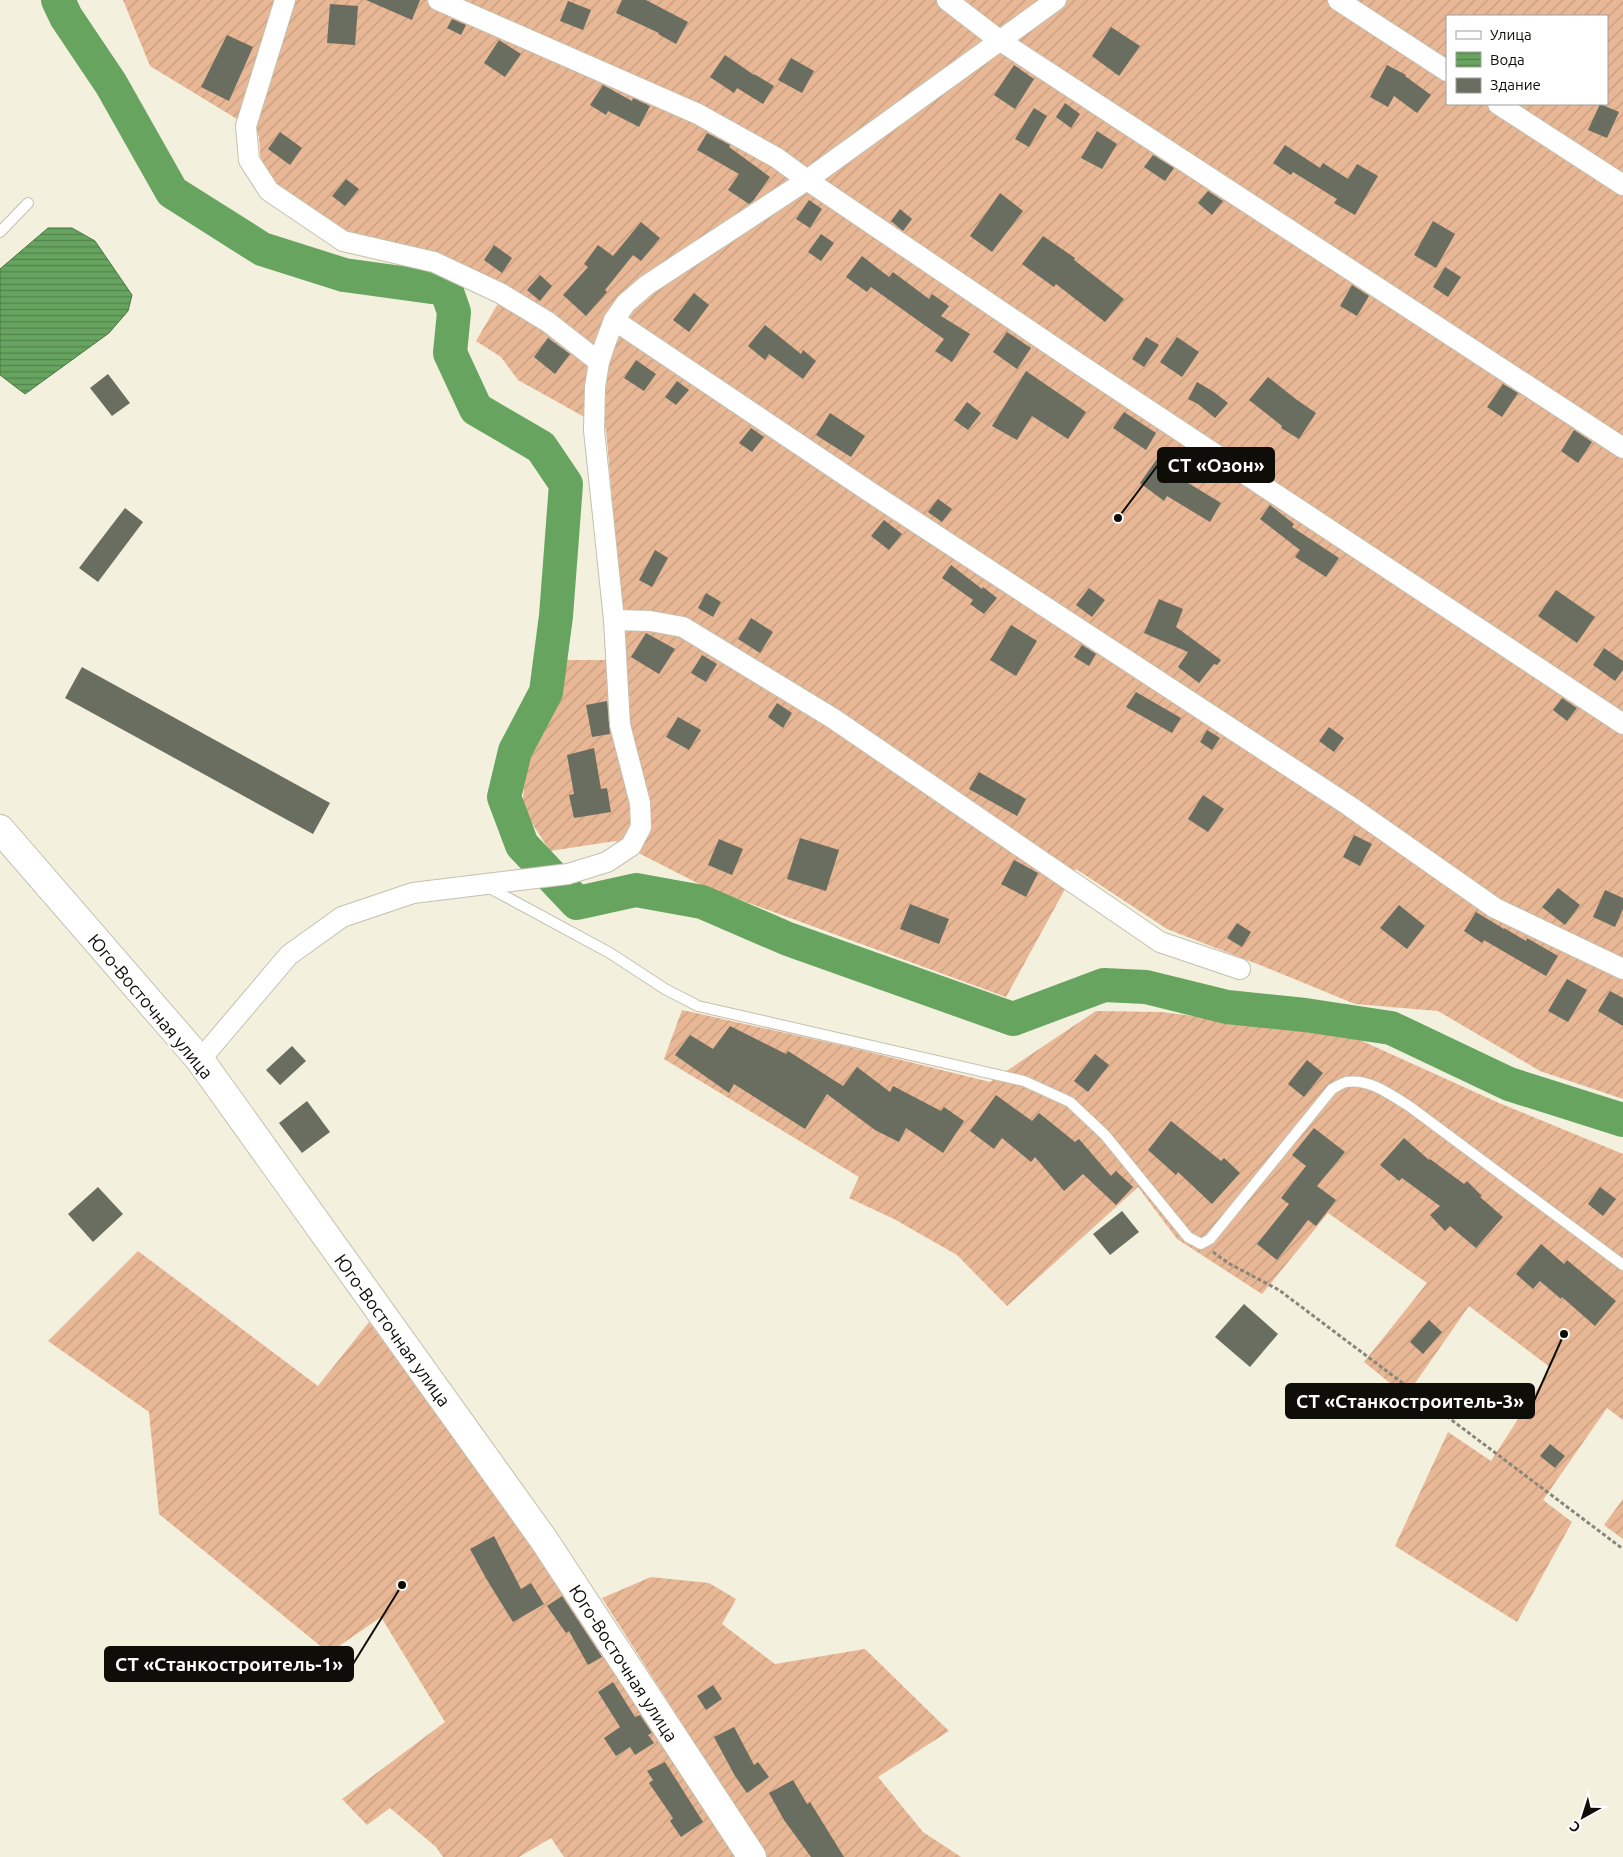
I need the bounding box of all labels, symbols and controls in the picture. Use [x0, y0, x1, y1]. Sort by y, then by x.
legend [1446, 15, 1608, 105]
text: Улица [1490, 26, 1532, 43]
text: Вода [1490, 51, 1525, 68]
text: Здание [1490, 76, 1541, 93]
callout: СТ «Озон» [1158, 448, 1274, 482]
text: СТ «Озон» [1168, 454, 1265, 476]
street label: Юго-Восточная улица [85, 929, 217, 1083]
street label: Юго-Восточная улица [331, 1250, 455, 1410]
callout: СТ «Станкостроитель-3» [1286, 1384, 1534, 1418]
text: СТ «Станкостроитель-3» [1296, 1390, 1524, 1412]
street label: Юго-Восточная улица [566, 1581, 682, 1745]
callout: СТ «Станкостроитель-1» [105, 1647, 353, 1681]
text: СТ «Станкостроитель-1» [115, 1653, 343, 1675]
north arrow [1558, 1792, 1608, 1842]
text: С [1566, 1818, 1583, 1836]

